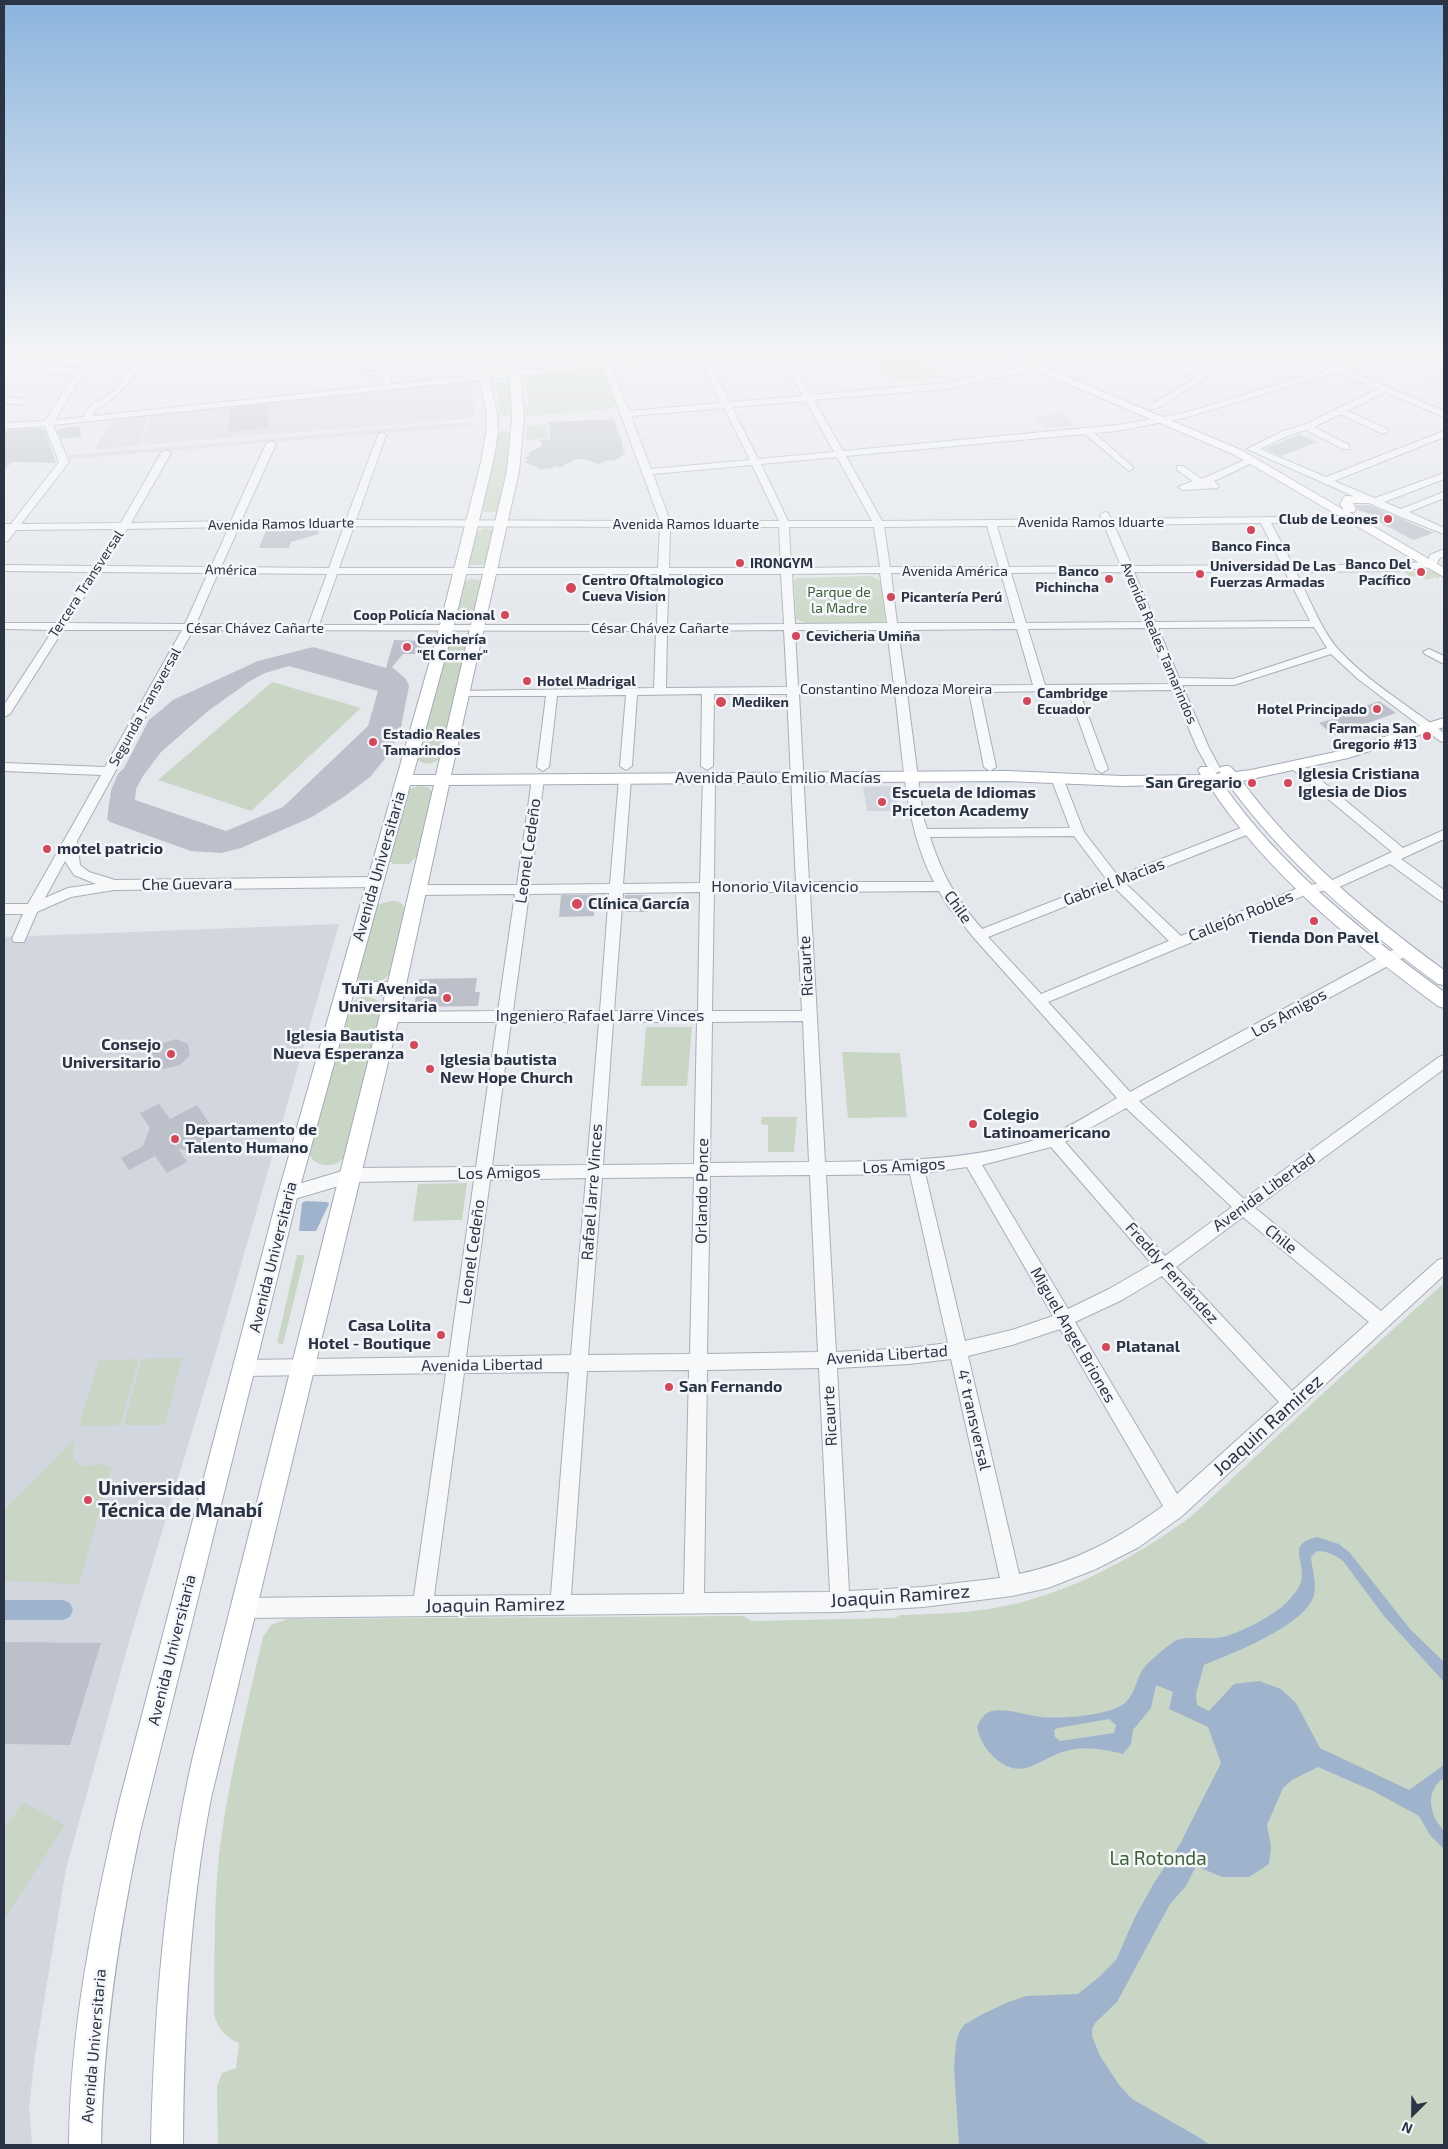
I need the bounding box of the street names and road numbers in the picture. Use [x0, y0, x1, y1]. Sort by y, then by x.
street label: Avenida Ramos Iduarte [208, 514, 354, 534]
street label: Avenida Ramos Iduarte [1018, 514, 1164, 530]
street label: Avenida Ramos Iduarte [613, 516, 759, 532]
street label: Tercera Transversal [45, 527, 127, 641]
street label: Avenida Reales Tamarindos [1117, 560, 1201, 726]
street label: América [205, 561, 257, 579]
street label: Avenida América [902, 563, 1008, 579]
street label: César Chávez Cañarte [186, 620, 324, 636]
street label: César Chávez Cañarte [591, 620, 729, 636]
street label: Segunda Transversal [105, 645, 185, 769]
street label: Constantino Mendoza Moreira [800, 681, 992, 697]
street label: Avenida Paulo Emilio Macías [675, 768, 881, 788]
street label: Avenida Universitaria [348, 789, 410, 943]
street label: Leonel Cedeño [511, 797, 545, 905]
street label: Gabriel Macias [1061, 854, 1167, 910]
street label: Che Guevara [142, 874, 232, 894]
street label: Honorio Vilavicencio [711, 877, 859, 897]
street label: Callejón Robles [1186, 886, 1296, 946]
street label: Chile [940, 887, 976, 927]
street label: Ricaurte [795, 935, 817, 997]
street label: Los Amigos [1248, 984, 1330, 1042]
street label: Ingeniero Rafael Jarre Vinces [496, 1006, 704, 1026]
street label: Rafael Jarre Vinces [578, 1123, 606, 1261]
street label: Orlando Ponce [691, 1138, 713, 1244]
street label: Avenida Libertad [1209, 1148, 1319, 1236]
street label: Los Amigos [862, 1154, 946, 1178]
street label: Los Amigos [457, 1163, 541, 1183]
street label: Avenida Universitaria [245, 1180, 301, 1334]
street label: Leonel Cedeño [455, 1198, 489, 1306]
street label: Freddy Fernández [1121, 1218, 1223, 1328]
street label: Chile [1261, 1220, 1301, 1258]
street label: Miguel Angel Briones [1026, 1264, 1120, 1406]
street label: Avenida Libertad [826, 1341, 948, 1369]
street label: Avenida Libertad [421, 1354, 543, 1376]
street label: 4° transversal [953, 1368, 995, 1472]
street label: Joaquin Ramirez [1208, 1370, 1328, 1480]
street label: Ricaurte [819, 1385, 841, 1447]
street label: Avenida Universitaria [144, 1573, 200, 1727]
street label: Joaquin Ramirez [829, 1580, 971, 1612]
street label: Joaquin Ramirez [425, 1592, 565, 1618]
street label: Avenida Universitaria [78, 1968, 110, 2124]

